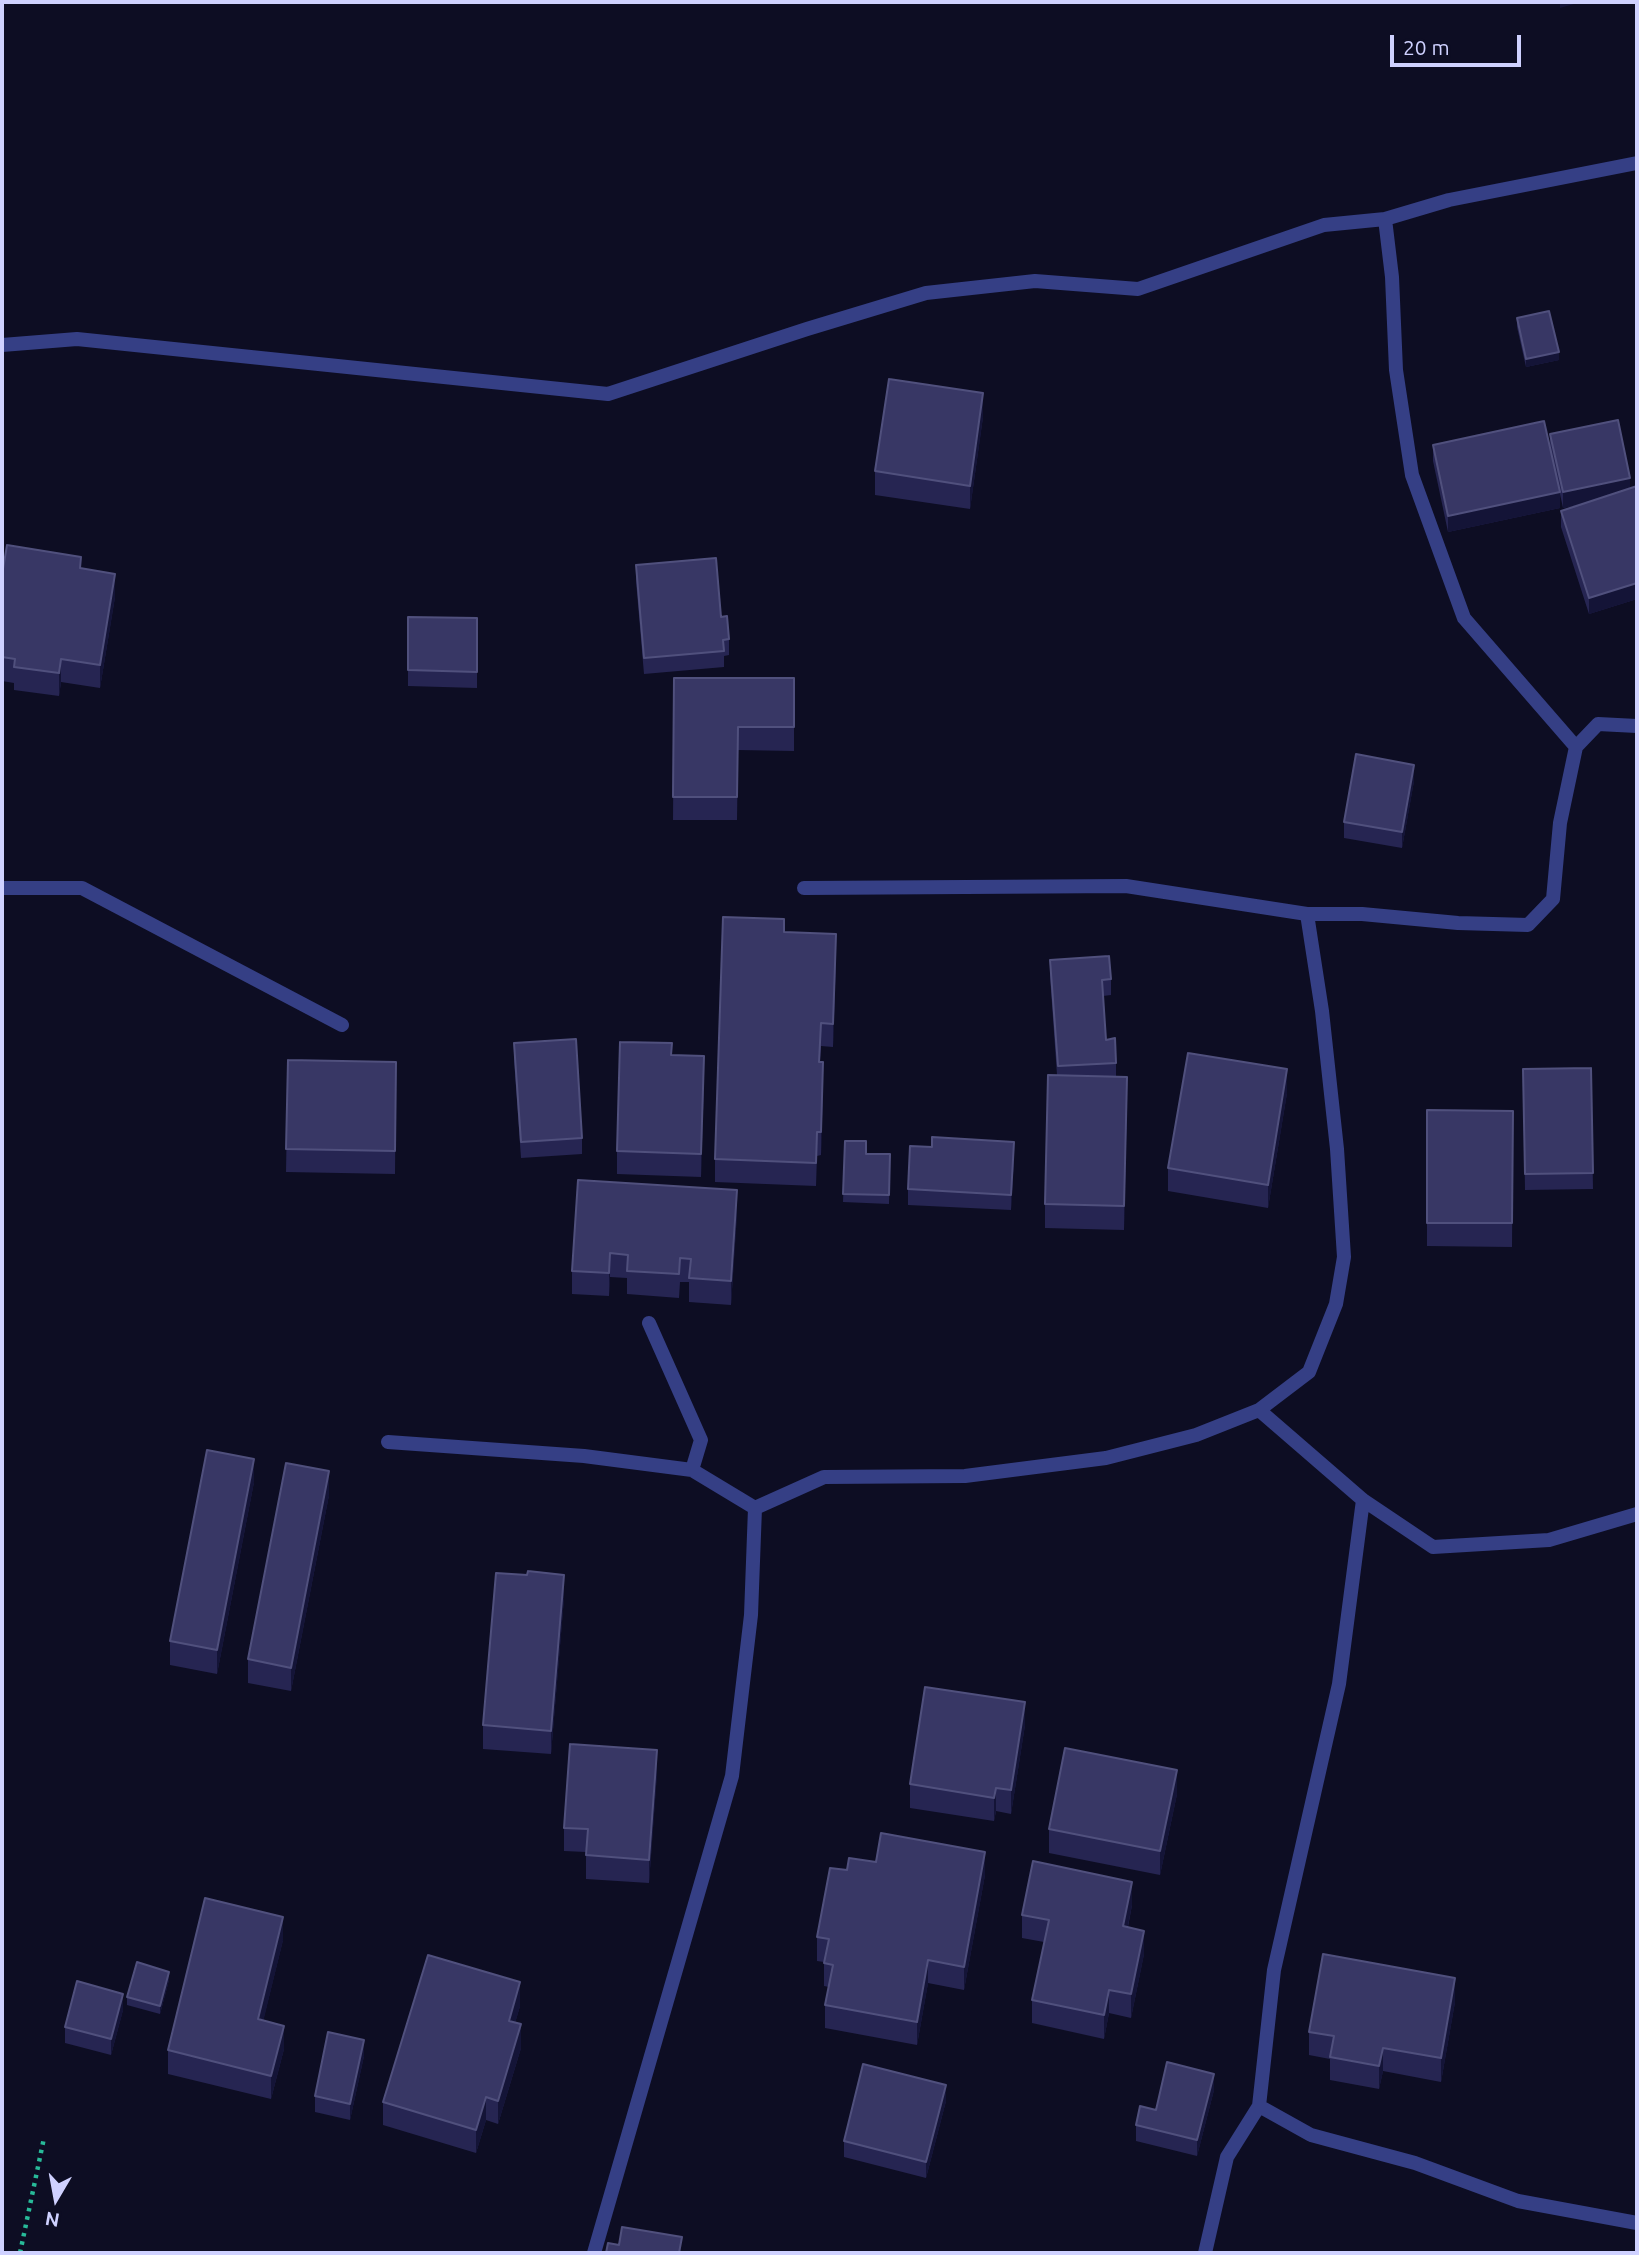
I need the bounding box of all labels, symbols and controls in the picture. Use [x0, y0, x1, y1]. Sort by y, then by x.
scale bar [1394, 21, 1525, 65]
text: 20 m [1403, 35, 1450, 59]
north arrow [21, 2164, 91, 2234]
text: N [43, 2208, 61, 2232]

